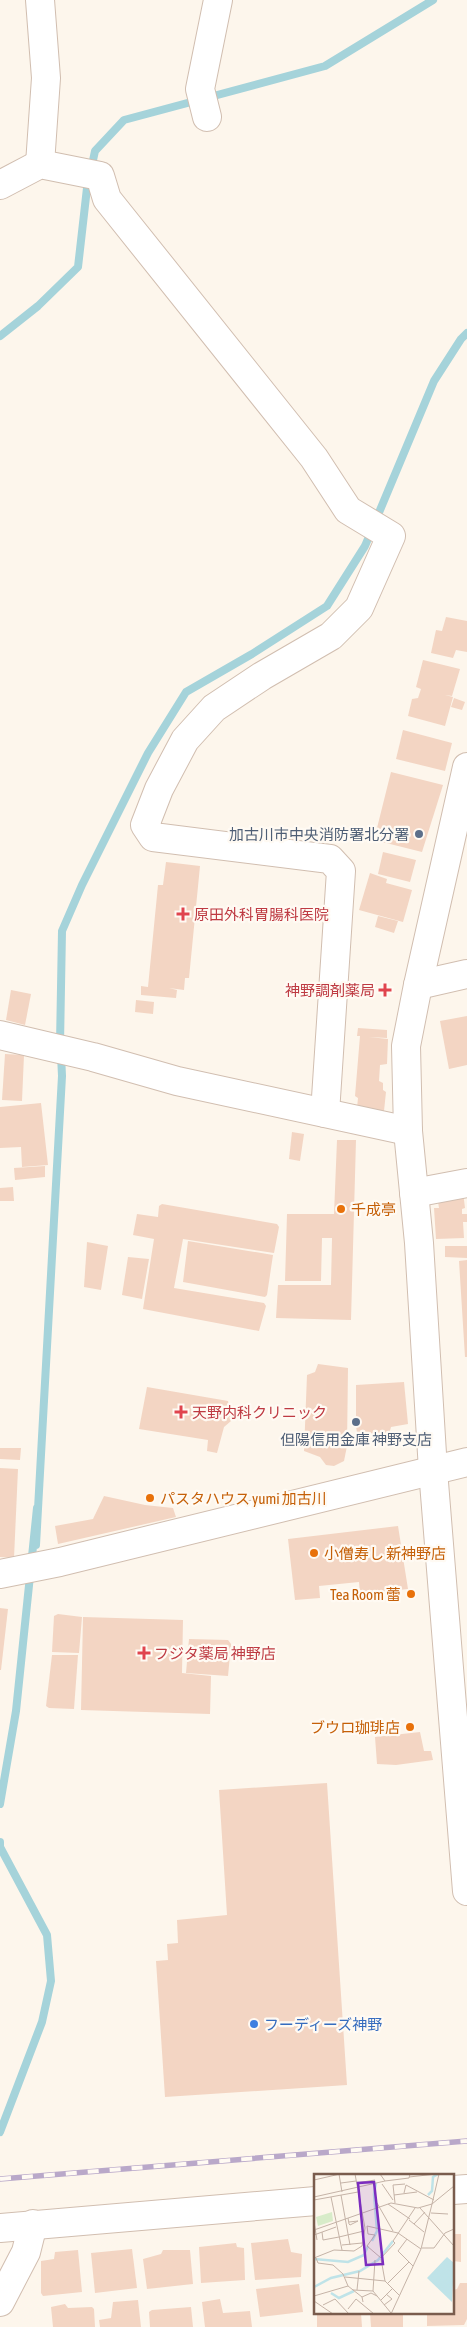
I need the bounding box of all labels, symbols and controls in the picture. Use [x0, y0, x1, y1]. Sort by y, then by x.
place label: 加古川市中央消防署北分署 [229, 826, 409, 843]
marker: 加古川市中央消防署北分署 [413, 828, 425, 840]
place label: 原田外科胃腸科医院 [194, 906, 329, 923]
marker: 原田外科胃腸科医院 [176, 907, 190, 921]
place label: 神野調剤薬局 [285, 982, 375, 999]
marker: 神野調剤薬局 [379, 984, 391, 996]
place label: 千成亭 [351, 1201, 396, 1218]
marker: 千成亭 [335, 1203, 347, 1215]
place label: 天野内科クリニック [192, 1404, 327, 1421]
marker: 天野内科クリニック [174, 1405, 188, 1419]
marker: 但陽信用金庫 神野支店 [350, 1416, 362, 1428]
place label: 但陽信用金庫 神野支店 [280, 1431, 432, 1448]
place label: パスタハウス yumi 加古川 [160, 1490, 327, 1507]
marker: パスタハウス yumi 加古川 [144, 1492, 156, 1504]
place label: 小僧寿し 新神野店 [324, 1545, 446, 1562]
marker: 小僧寿し 新神野店 [308, 1547, 320, 1559]
place label: Tea Room 蕾 [330, 1586, 401, 1603]
marker: Tea Room 蕾 [405, 1588, 417, 1600]
place label: フジタ薬局 神野店 [154, 1645, 276, 1662]
marker: フジタ薬局 神野店 [138, 1647, 150, 1659]
place label: ブウロ珈琲店 [310, 1719, 400, 1736]
marker: ブウロ珈琲店 [404, 1721, 416, 1733]
place label: フーディーズ神野 [264, 2016, 382, 2033]
marker: フーディーズ神野 [248, 2018, 260, 2030]
inset map [314, 2174, 454, 2314]

